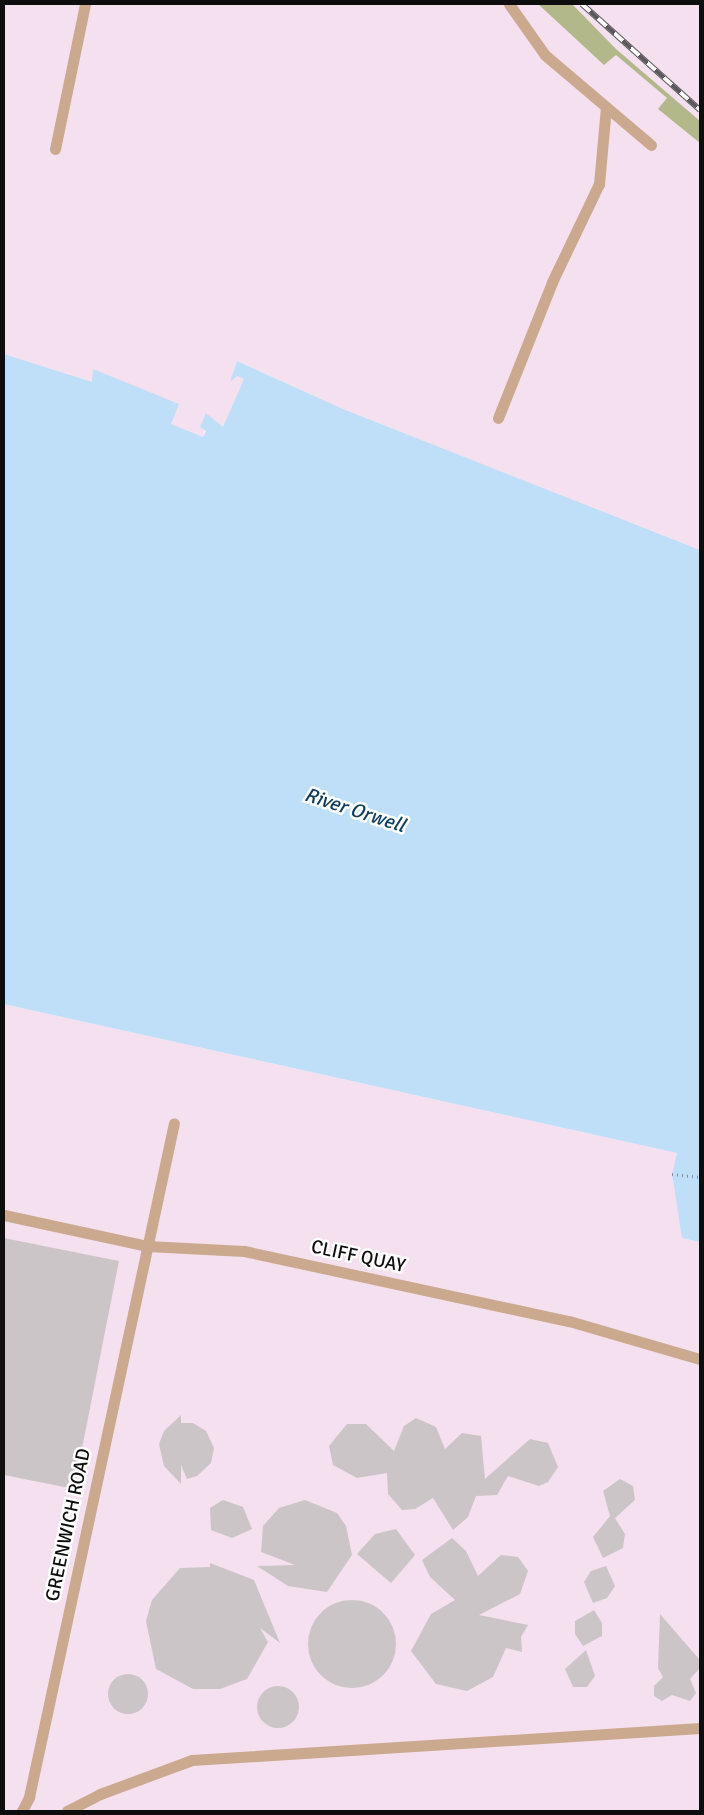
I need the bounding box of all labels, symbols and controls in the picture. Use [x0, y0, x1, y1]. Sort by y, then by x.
water label: River Orwell [302, 782, 408, 838]
street label: CLIFF QUAY [309, 1236, 407, 1278]
street label: GREENWICH ROAD [42, 1447, 96, 1603]

